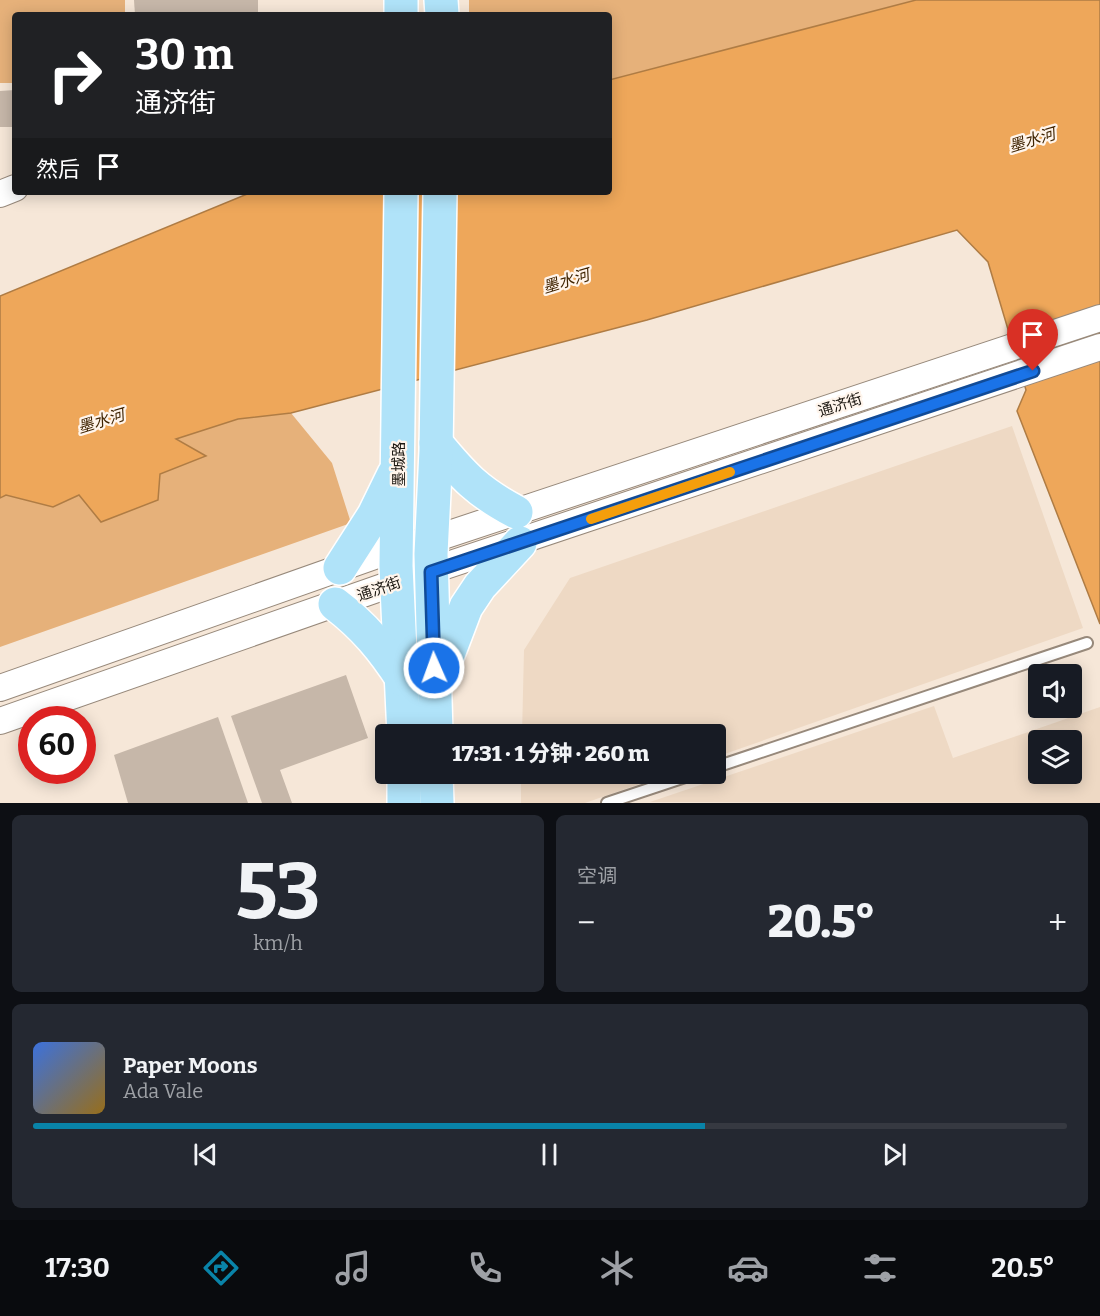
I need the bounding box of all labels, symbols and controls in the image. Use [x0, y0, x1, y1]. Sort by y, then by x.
text: 30 m [135, 30, 234, 80]
icon: right [36, 36, 114, 114]
text: 通济街 [135, 87, 216, 119]
water label: 墨水河 [1006, 123, 1061, 156]
icon: arrive [92, 150, 125, 183]
text: 然后 [36, 156, 80, 183]
water label: 墨水河 [540, 264, 595, 297]
pin [1007, 309, 1058, 371]
icon: arrive [1016, 318, 1049, 351]
street label: 通济街 [816, 389, 864, 421]
water label: 墨水河 [75, 404, 130, 437]
street label: 墨城路 [390, 441, 408, 487]
street label: 通济街 [355, 573, 403, 605]
position arrow [402, 636, 466, 700]
map controls [1028, 664, 1082, 784]
button: sound [1028, 664, 1082, 718]
speed limit sign: 60 [18, 706, 96, 784]
button: layers [1028, 730, 1082, 784]
text: 17:31 · 1 分钟 · 260 m [452, 740, 649, 767]
text: 53 [235, 845, 321, 939]
text: 空调 [577, 864, 617, 888]
text: 20.5° [768, 895, 876, 949]
text: − [577, 903, 595, 943]
text: + [1048, 903, 1067, 943]
text: km/h [253, 931, 303, 955]
text: Paper Moons [123, 1052, 258, 1079]
text: Ada Vale [123, 1079, 203, 1103]
icon: previous [189, 1138, 222, 1171]
icon: pause [533, 1138, 566, 1171]
icon: next [878, 1138, 911, 1171]
icon: directions [200, 1247, 242, 1289]
icon: music [332, 1247, 374, 1289]
icon: phone [464, 1247, 506, 1289]
icon: climate [596, 1247, 638, 1289]
icon: car [727, 1247, 769, 1289]
icon: filters [859, 1247, 901, 1289]
text: 17:30 [45, 1252, 110, 1284]
text: 20.5° [991, 1252, 1055, 1284]

